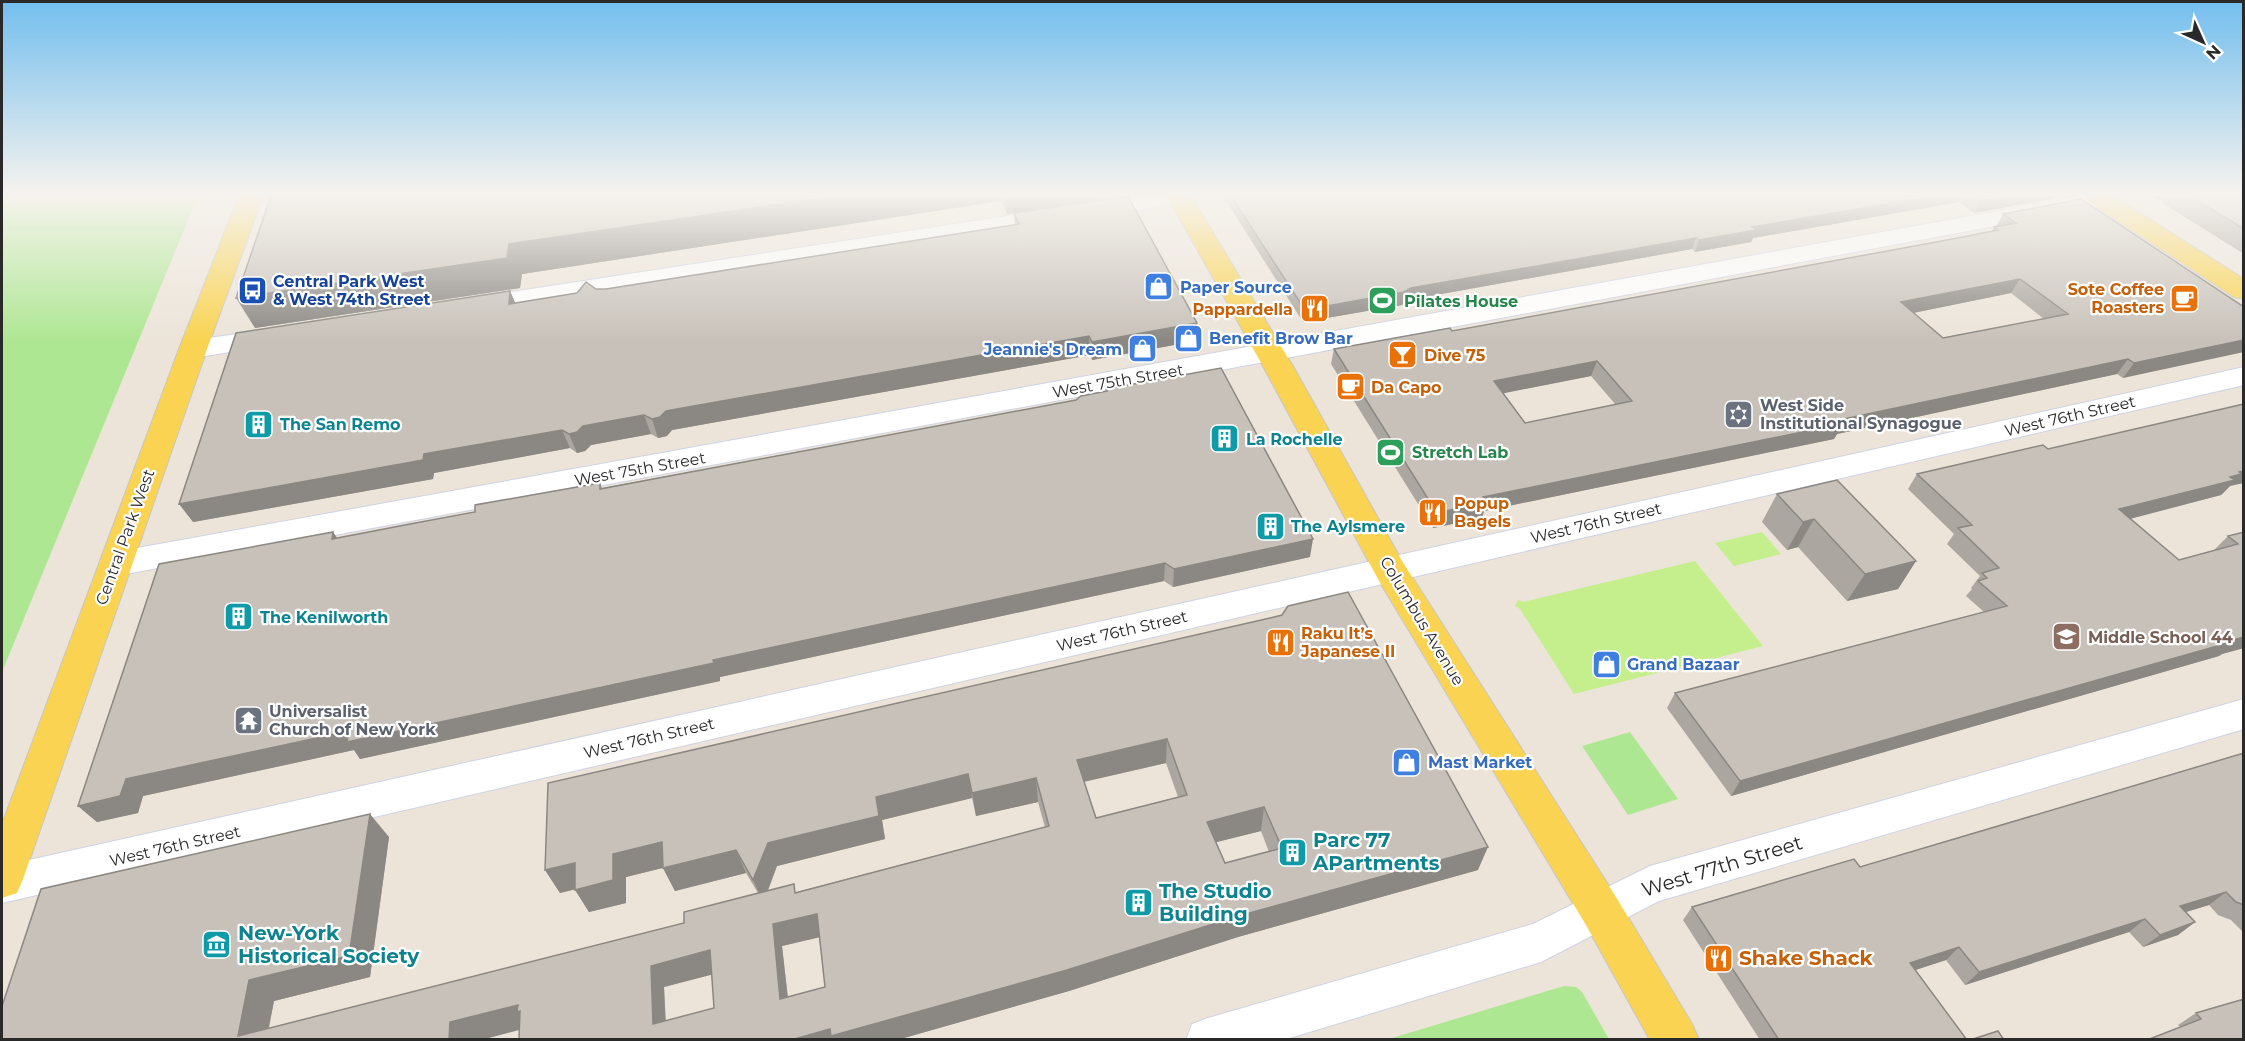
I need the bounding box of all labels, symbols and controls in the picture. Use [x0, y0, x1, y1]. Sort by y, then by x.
north arrow [2173, 12, 2233, 72]
text: N [2202, 41, 2225, 64]
shop icon: Paper Source [1143, 271, 1175, 303]
place label: Central Park West & West 74th Street [273, 272, 431, 309]
bus stop icon: Central Park West & West 74th Street [236, 274, 268, 306]
place label: Paper Source [1180, 278, 1292, 297]
place label: Sote Coffee Roasters [2068, 280, 2165, 317]
cafe icon: Sote Coffee Roasters [2169, 282, 2201, 314]
sports icon: Pilates House [1367, 285, 1399, 317]
place label: Pilates House [1404, 292, 1518, 311]
restaurant icon: Pappardella [1298, 293, 1330, 325]
place label: Pappardella [1192, 300, 1293, 319]
shop icon: Benefit Brow Bar [1172, 322, 1204, 354]
place label: Benefit Brow Bar [1209, 329, 1353, 348]
shop icon: Jeannie's Dream [1127, 333, 1159, 365]
bar icon: Dive 75 [1387, 339, 1419, 371]
place label: Jeannie's Dream [983, 340, 1122, 359]
place label: Dive 75 [1424, 346, 1486, 365]
street label: West 75th Street [1051, 360, 1186, 402]
cafe icon: Da Capo [1334, 371, 1366, 403]
place label: Da Capo [1371, 378, 1442, 397]
street label: West 76th Street [2003, 392, 2138, 440]
place label: West Side Institutional Synagogue [1760, 396, 1962, 433]
synagogue icon: West Side Institutional Synagogue [1723, 398, 1755, 430]
building icon: The San Remo [243, 408, 275, 440]
place label: The San Remo [280, 415, 400, 434]
building icon: La Rochelle [1209, 423, 1241, 455]
place label: La Rochelle [1246, 430, 1343, 449]
sports icon: Stretch Lab [1375, 436, 1407, 468]
place label: Stretch Lab [1412, 443, 1508, 462]
street label: West 75th Street [573, 448, 708, 490]
street label: Central Park West [92, 466, 159, 608]
place label: Popup Bagels [1454, 494, 1511, 531]
restaurant icon: Popup Bagels [1417, 496, 1449, 528]
street label: West 76th Street [1529, 499, 1664, 547]
building icon: The Aylsmere [1254, 510, 1286, 542]
place label: The Aylsmere [1291, 517, 1405, 536]
street label: Columbus Avenue [1376, 553, 1468, 689]
building icon: The Kenilworth [223, 601, 255, 633]
street label: West 76th Street [1055, 607, 1190, 655]
place label: The Kenilworth [260, 608, 388, 627]
school or university icon: Middle School 44 [2051, 621, 2083, 653]
place label: Raku It’s Japanese II [1300, 624, 1395, 661]
restaurant icon: Raku It’s Japanese II [1264, 626, 1296, 658]
place label: Middle School 44 [2088, 628, 2233, 647]
shop icon: Grand Bazaar [1590, 648, 1622, 680]
place label: Grand Bazaar [1627, 655, 1740, 674]
place label: Universalist Church of New York [269, 702, 436, 739]
temple icon: Universalist Church of New York [232, 704, 264, 736]
street label: West 76th Street [582, 714, 717, 762]
shop icon: Mast Market [1391, 746, 1423, 778]
place label: Mast Market [1428, 753, 1532, 772]
street label: West 76th Street [108, 822, 243, 870]
place label: Parc 77 APartments [1312, 828, 1440, 875]
street label: West 77th Street [1639, 830, 1805, 902]
building icon: Parc 77 APartments [1276, 836, 1308, 868]
place label: The Studio Building [1159, 879, 1272, 926]
building icon: The Studio Building [1122, 886, 1154, 918]
place label: New-York Historical Society [238, 921, 420, 968]
museum icon: New-York Historical Society [201, 928, 233, 960]
restaurant icon: Shake Shack [1702, 942, 1734, 974]
place label: Shake Shack [1739, 946, 1874, 970]

